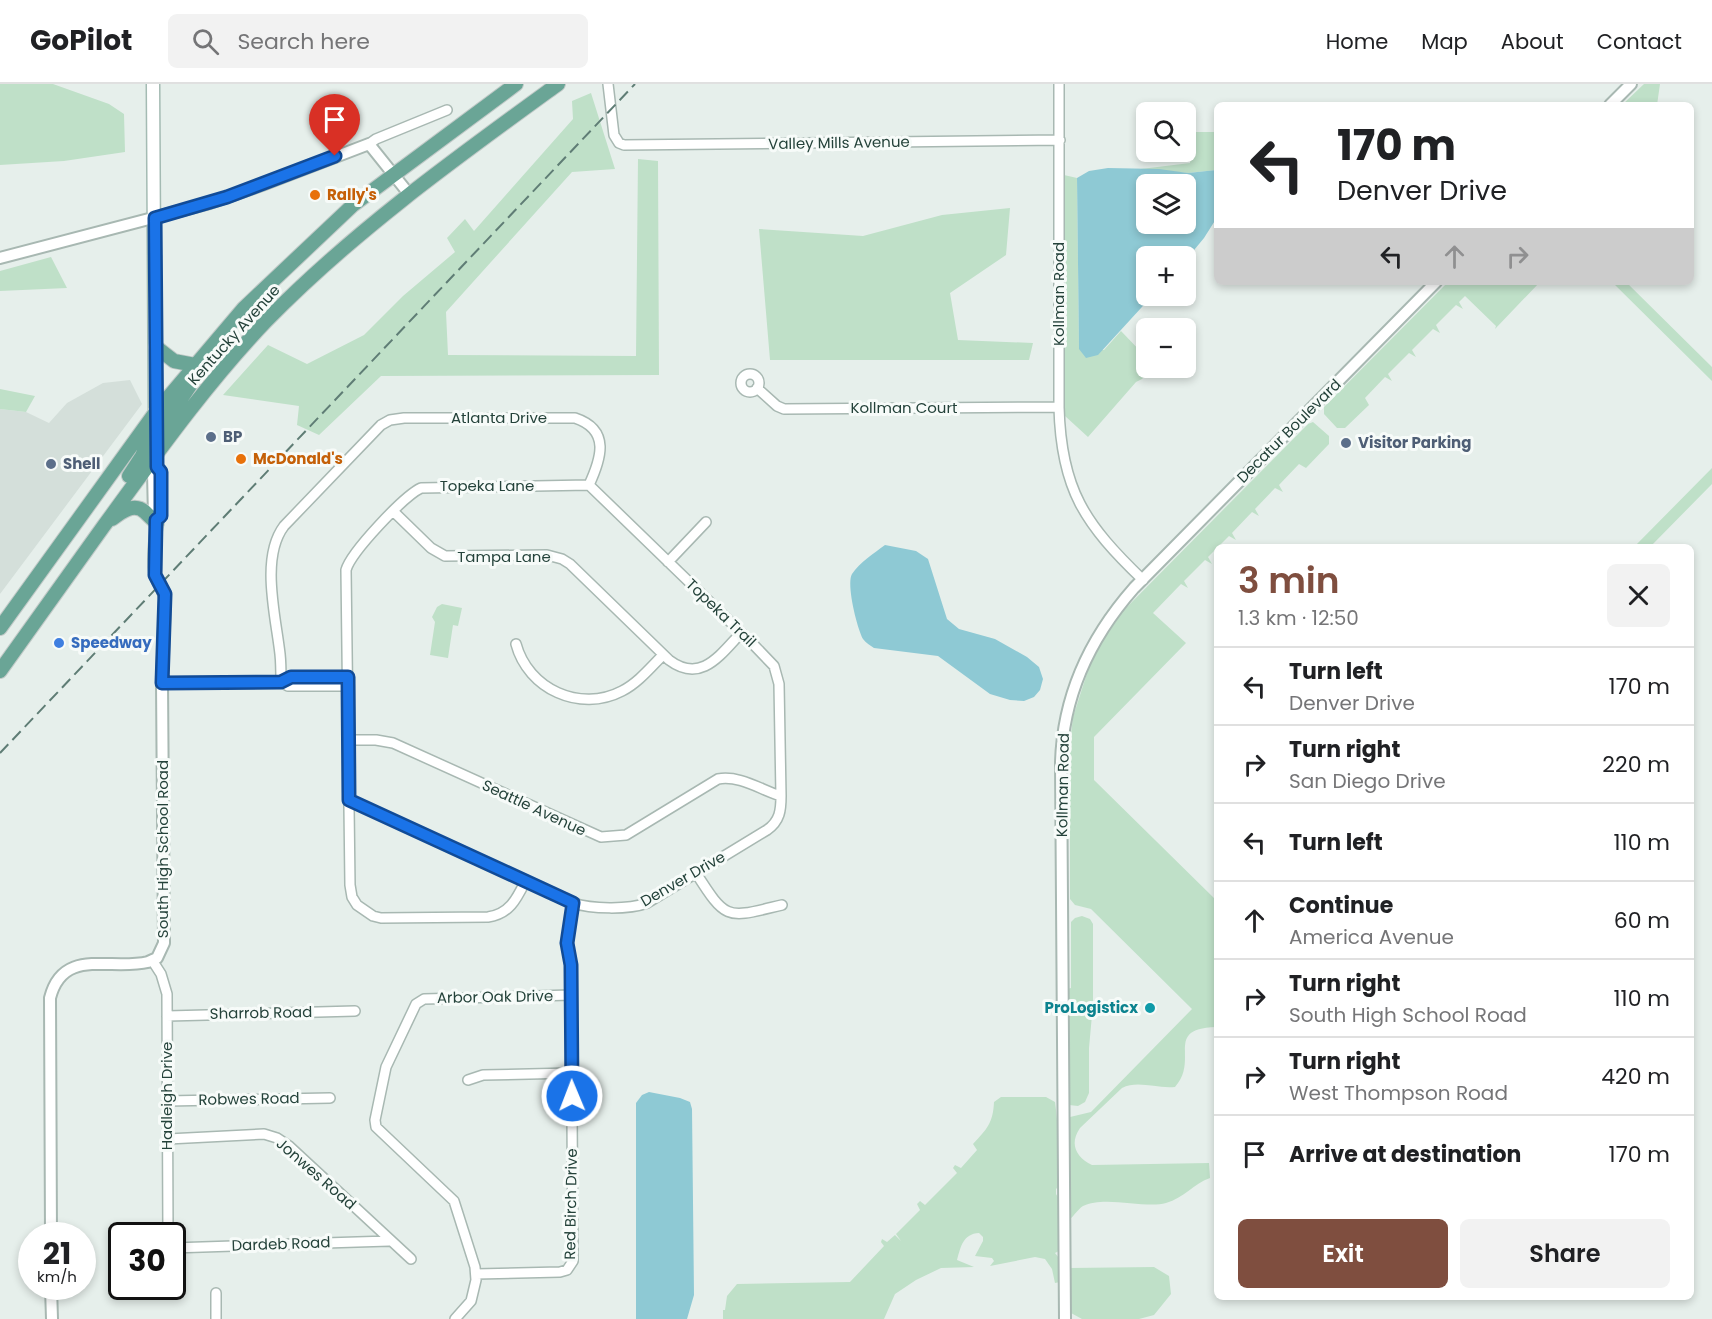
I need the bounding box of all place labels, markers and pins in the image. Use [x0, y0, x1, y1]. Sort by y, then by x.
pin [309, 94, 360, 156]
place label: Rally's [327, 184, 377, 205]
marker: Rally's [308, 188, 322, 202]
place label: BP [223, 426, 242, 447]
marker: BP [204, 430, 218, 444]
place label: Visitor Parking [1358, 432, 1471, 453]
marker: Visitor Parking [1339, 436, 1353, 450]
place label: McDonald's [253, 448, 343, 469]
marker: McDonald's [234, 452, 248, 466]
place label: Shell [63, 453, 100, 474]
marker: Shell [44, 457, 58, 471]
place label: Speedway [71, 632, 152, 653]
marker: Speedway [52, 636, 66, 650]
place label: ProLogisticx [1045, 997, 1138, 1018]
marker: ProLogisticx [1143, 1001, 1157, 1015]

